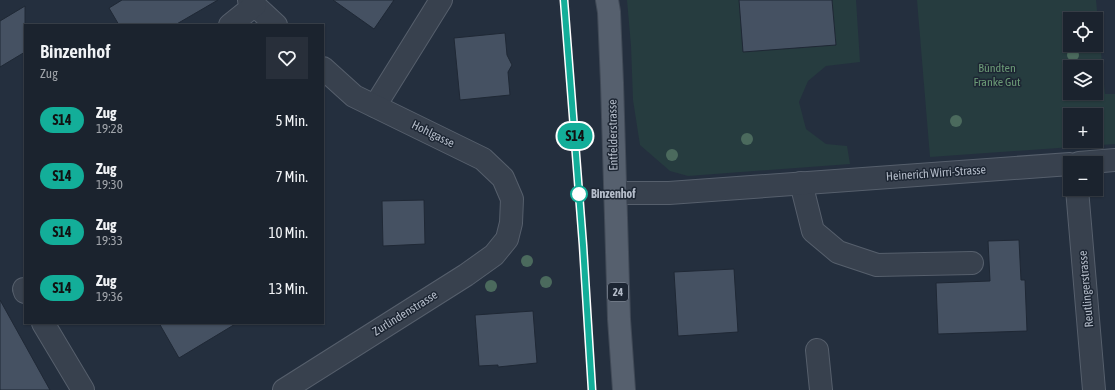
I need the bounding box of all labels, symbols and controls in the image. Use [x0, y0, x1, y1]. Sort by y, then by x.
map controls [1063, 12, 1103, 196]
button: locate [1063, 12, 1103, 52]
button: heart [266, 37, 308, 79]
text: Binzenhof [40, 40, 110, 62]
button: layers [1063, 60, 1103, 100]
park label: Bündten Franke Gut [973, 61, 1021, 89]
text: Zug [40, 66, 58, 81]
street label: Entfelderstrasse [605, 99, 621, 171]
text: Zug [96, 104, 116, 121]
button: + [1063, 108, 1103, 148]
text: S14 [52, 112, 72, 128]
text: 5 Min. [275, 112, 308, 129]
street label: Hohlgasse [409, 118, 457, 150]
text: 19:28 [96, 121, 123, 136]
line badge: S14 [552, 123, 598, 149]
text: S14 [565, 128, 585, 144]
button: − [1063, 156, 1103, 196]
text: Zug [96, 160, 116, 177]
street label: Heinerich Wirri-Strasse [886, 163, 986, 183]
text: S14 [52, 168, 72, 184]
text: 7 Min. [275, 168, 308, 185]
text: 19:30 [96, 177, 123, 192]
marker: Binzenhof [570, 185, 588, 203]
place label: Binzenhof [591, 187, 636, 201]
text: Zug [96, 216, 116, 233]
text: S14 [52, 224, 72, 240]
text: 10 Min. [268, 224, 308, 241]
text: 19:33 [96, 233, 123, 248]
street label: Reutlingerstrasse [1076, 250, 1096, 328]
text: Zug [96, 272, 116, 289]
text: S14 [52, 280, 72, 296]
text: 13 Min. [268, 280, 308, 297]
road number: 24 [608, 283, 628, 301]
street label: Zurlindenstrasse [370, 287, 440, 339]
text: 19:36 [96, 289, 123, 304]

